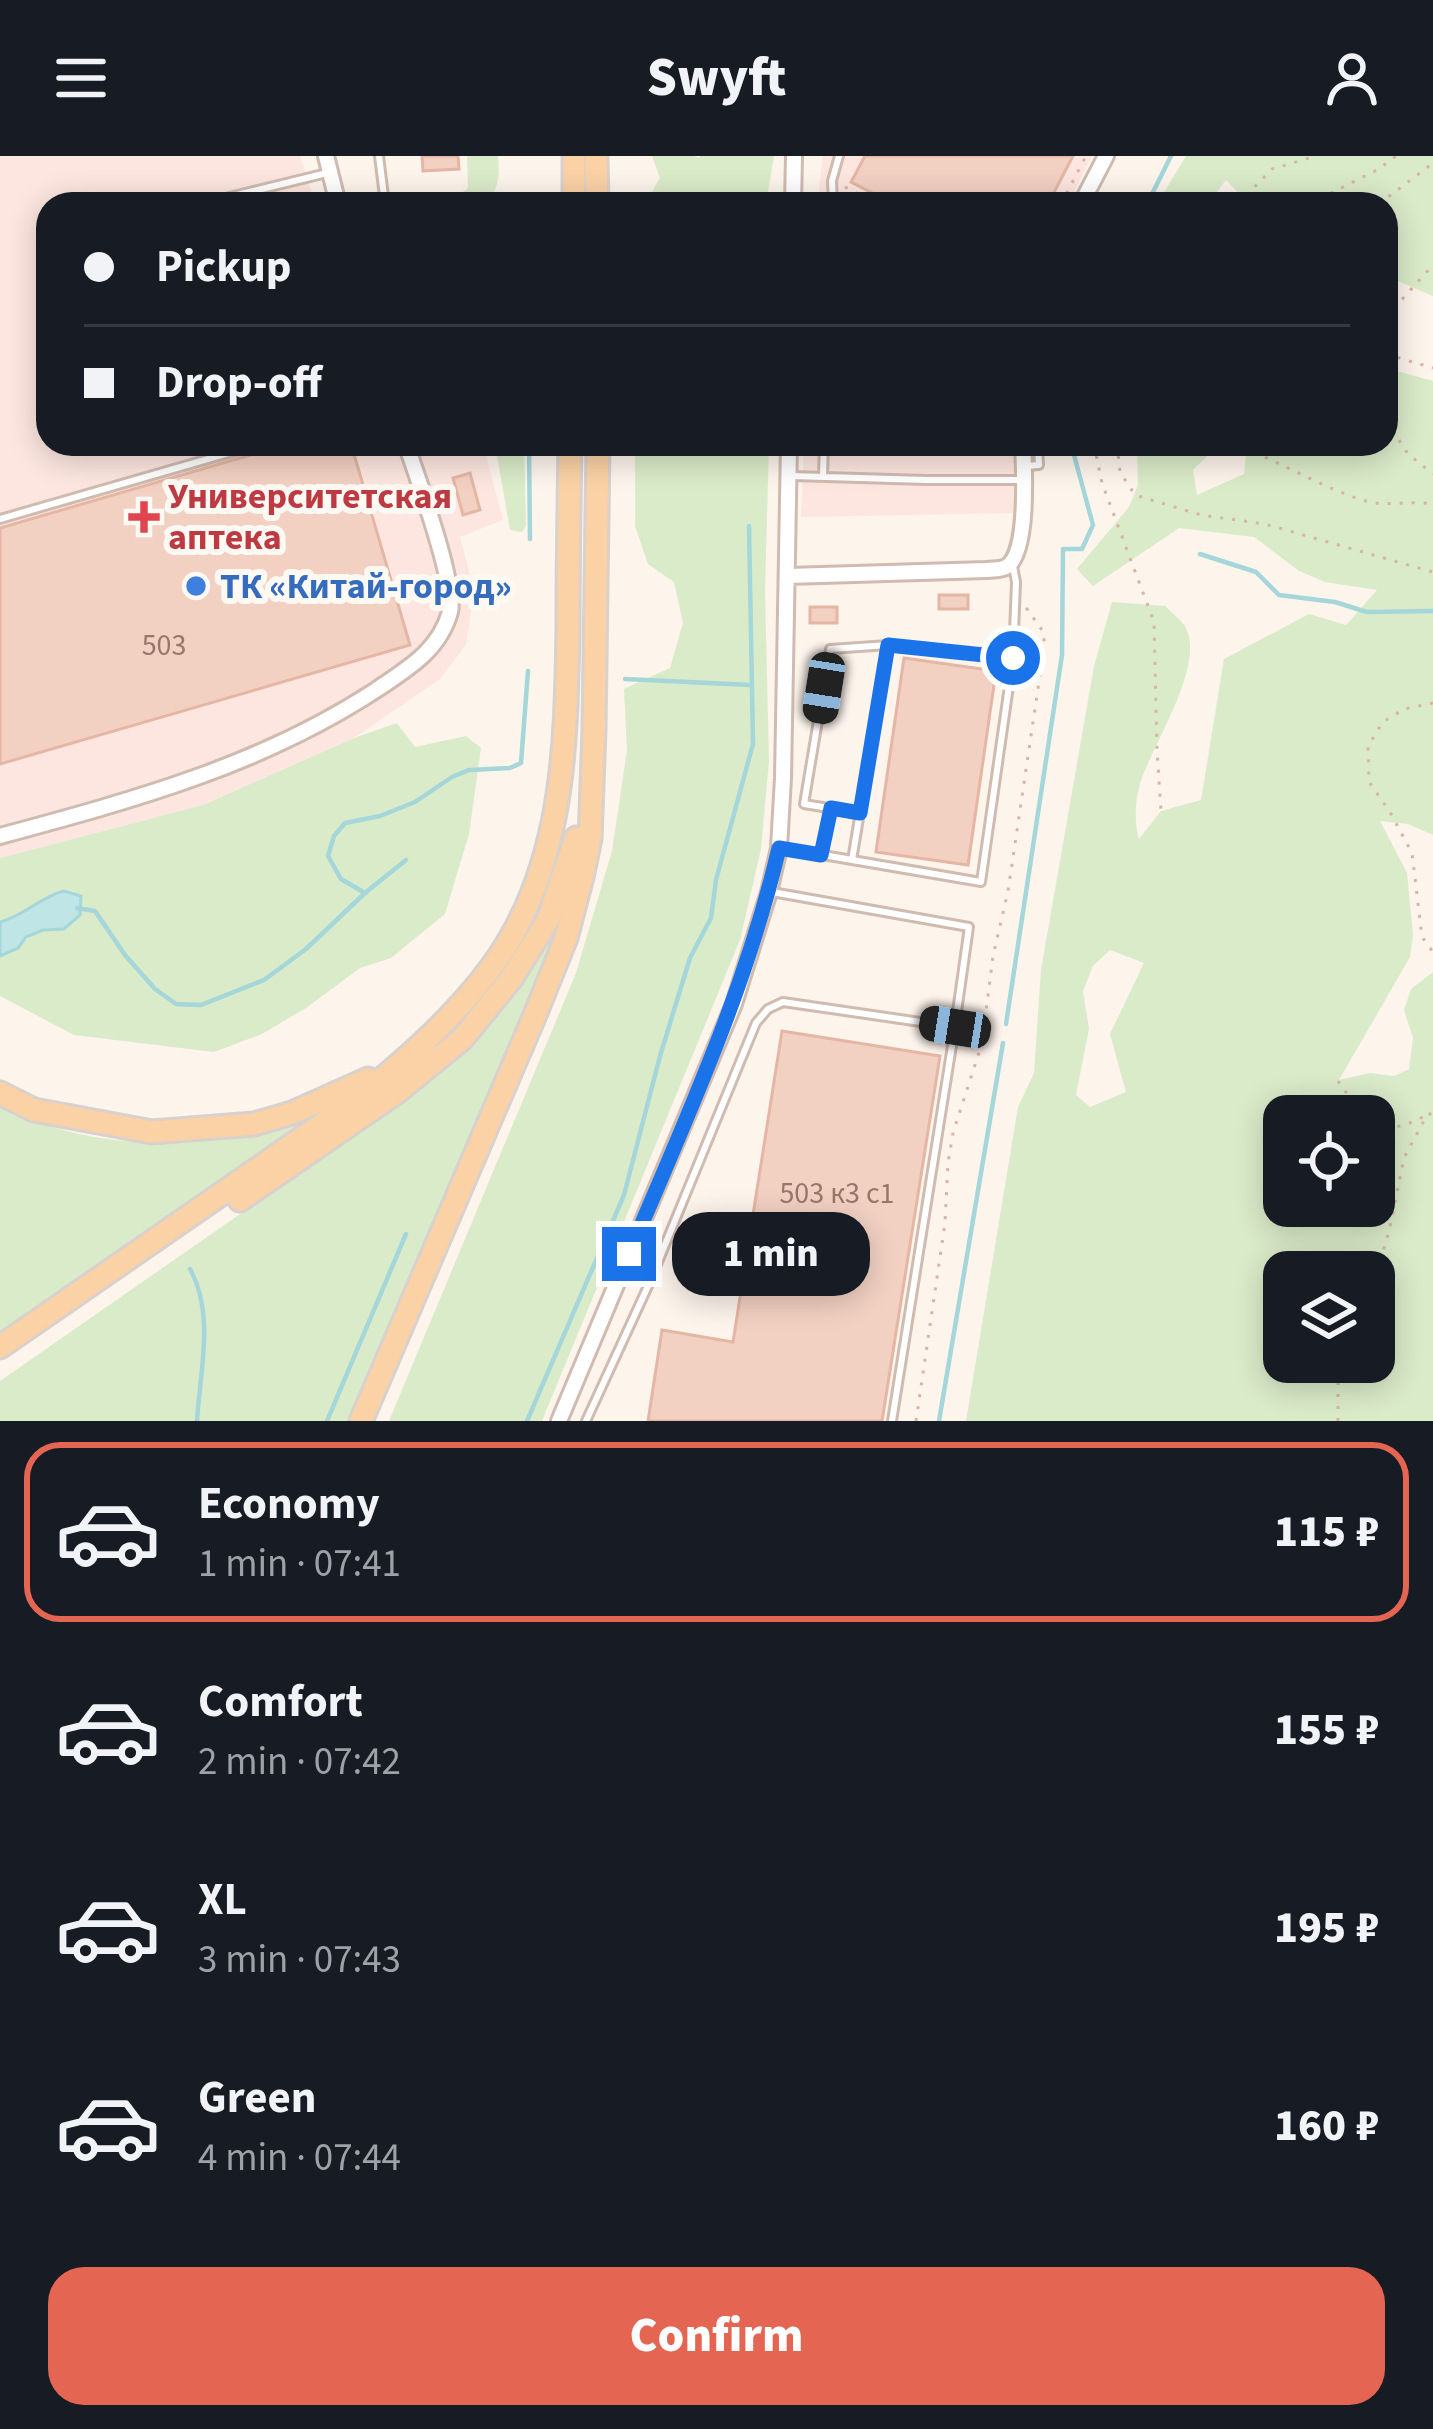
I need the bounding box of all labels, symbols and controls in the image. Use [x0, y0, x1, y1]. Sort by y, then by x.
text: Swyft [647, 40, 786, 117]
icon: menu [48, 45, 114, 111]
icon: person [1319, 45, 1385, 111]
text: Pickup [156, 235, 292, 299]
text: Drop-off [156, 351, 322, 415]
place label: Университетская аптека [168, 471, 452, 563]
marker: Университетская аптека [131, 504, 157, 530]
place label: ТК «Китай-город» [220, 561, 512, 612]
marker: ТК «Китай-город» [183, 573, 209, 599]
house number: 503 [142, 624, 186, 667]
route start [986, 631, 1040, 685]
car [801, 650, 847, 726]
car [917, 1004, 993, 1050]
map controls [1263, 1095, 1395, 1383]
button: locate [1263, 1095, 1395, 1227]
house number: 503 к3 с1 [779, 1172, 895, 1215]
callout: 1 min [671, 1212, 869, 1296]
text: 1 min [723, 1226, 819, 1282]
route end [602, 1227, 656, 1281]
button: layers [1263, 1251, 1395, 1383]
text: Economy [198, 1472, 380, 1536]
icon: car [54, 1478, 162, 1586]
text: 115 ₽ [1274, 1500, 1379, 1564]
text: 1 min · 07:41 [198, 1536, 401, 1592]
text: Comfort [198, 1670, 363, 1734]
icon: car [54, 1676, 162, 1784]
text: 155 ₽ [1274, 1698, 1379, 1762]
text: 2 min · 07:42 [198, 1734, 401, 1790]
text: XL [198, 1868, 247, 1932]
icon: car [54, 1874, 162, 1982]
text: 195 ₽ [1274, 1896, 1379, 1960]
text: 3 min · 07:43 [198, 1932, 401, 1988]
text: Green [198, 2066, 317, 2130]
icon: car [54, 2072, 162, 2180]
text: 160 ₽ [1274, 2094, 1379, 2158]
text: 4 min · 07:44 [198, 2130, 401, 2186]
button: Confirm [48, 2267, 1385, 2405]

